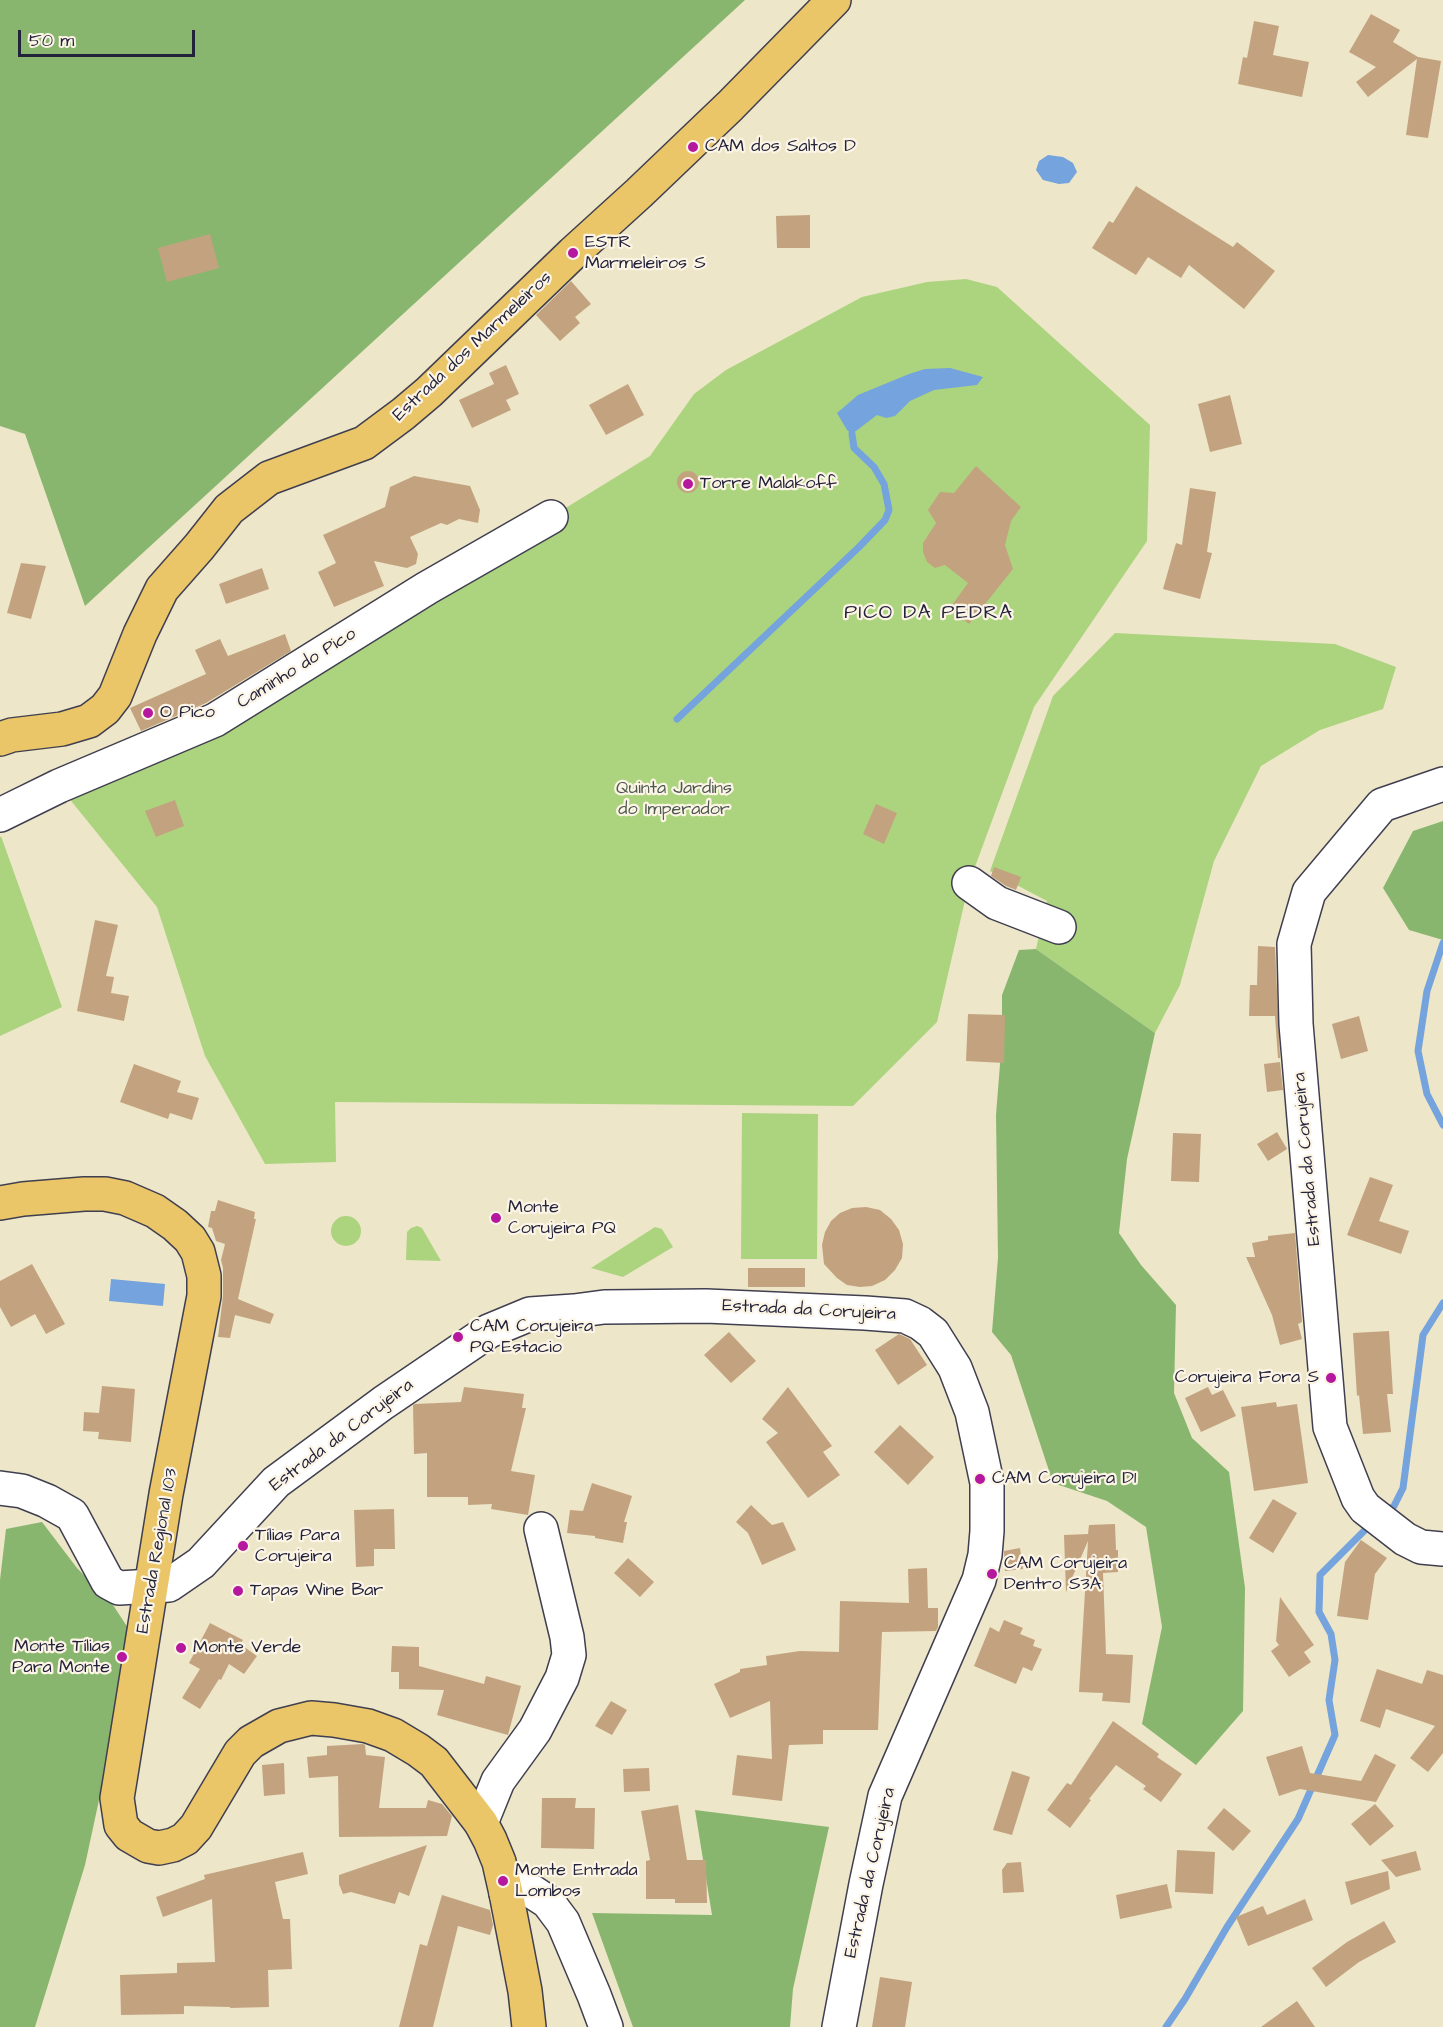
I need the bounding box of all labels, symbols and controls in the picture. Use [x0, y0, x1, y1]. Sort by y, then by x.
scale bar [21, 18, 198, 56]
text: 50 m [29, 28, 74, 53]
place label: CAM dos Saltos D [705, 136, 856, 158]
marker: CAM dos Saltos D [686, 140, 700, 154]
place label: ESTR Marmeleiros S [585, 232, 706, 274]
marker: ESTR Marmeleiros S [566, 246, 580, 260]
street label: Estrada dos Marmeleiros [389, 268, 557, 426]
place label: Torre Malakoff [700, 473, 837, 495]
marker: Torre Malakoff [681, 477, 695, 491]
district label: PICO DA PEDRA [844, 602, 1014, 626]
street label: Caminho do Pico [234, 624, 360, 714]
place label: O Pico [160, 702, 215, 724]
marker: O Pico [141, 706, 155, 720]
park label: Quinta Jardins do Imperador [616, 778, 732, 820]
street label: Estrada da Corujeira [1290, 1071, 1326, 1247]
place label: Monte Corujeira PQ [508, 1197, 616, 1240]
marker: Monte Corujeira PQ [489, 1211, 503, 1225]
street label: Estrada da Corujeira [722, 1296, 896, 1326]
place label: CAM Corujeira PQ Estacio [470, 1316, 593, 1358]
marker: CAM Corujeira PQ Estacio [451, 1330, 465, 1344]
place label: Corujeira Fora S [1175, 1367, 1319, 1389]
marker: Corujeira Fora S [1324, 1371, 1338, 1385]
street label: Estrada da Corujeira [266, 1375, 418, 1497]
street label: Estrada Regional 103 [133, 1467, 183, 1635]
place label: CAM Corujeira D1 [992, 1468, 1136, 1490]
marker: CAM Corujeira D1 [973, 1472, 987, 1486]
place label: Tílias Para Corujeira [255, 1525, 340, 1568]
marker: Tílias Para Corujeira [236, 1539, 250, 1553]
place label: CAM Corujeira Dentro S3A [1004, 1553, 1127, 1596]
marker: CAM Corujeira Dentro S3A [985, 1567, 999, 1581]
place label: Tapas Wine Bar [250, 1580, 383, 1602]
marker: Tapas Wine Bar [231, 1584, 245, 1598]
place label: Monte Tílias Para Monte [12, 1636, 110, 1678]
place label: Monte Verde [193, 1637, 301, 1659]
marker: Monte Verde [174, 1641, 188, 1655]
marker: Monte Tílias Para Monte [115, 1650, 129, 1664]
street label: Estrada da Corujeira [841, 1786, 901, 1960]
place label: Monte Entrada Lombos [515, 1860, 638, 1902]
marker: Monte Entrada Lombos [496, 1874, 510, 1888]

